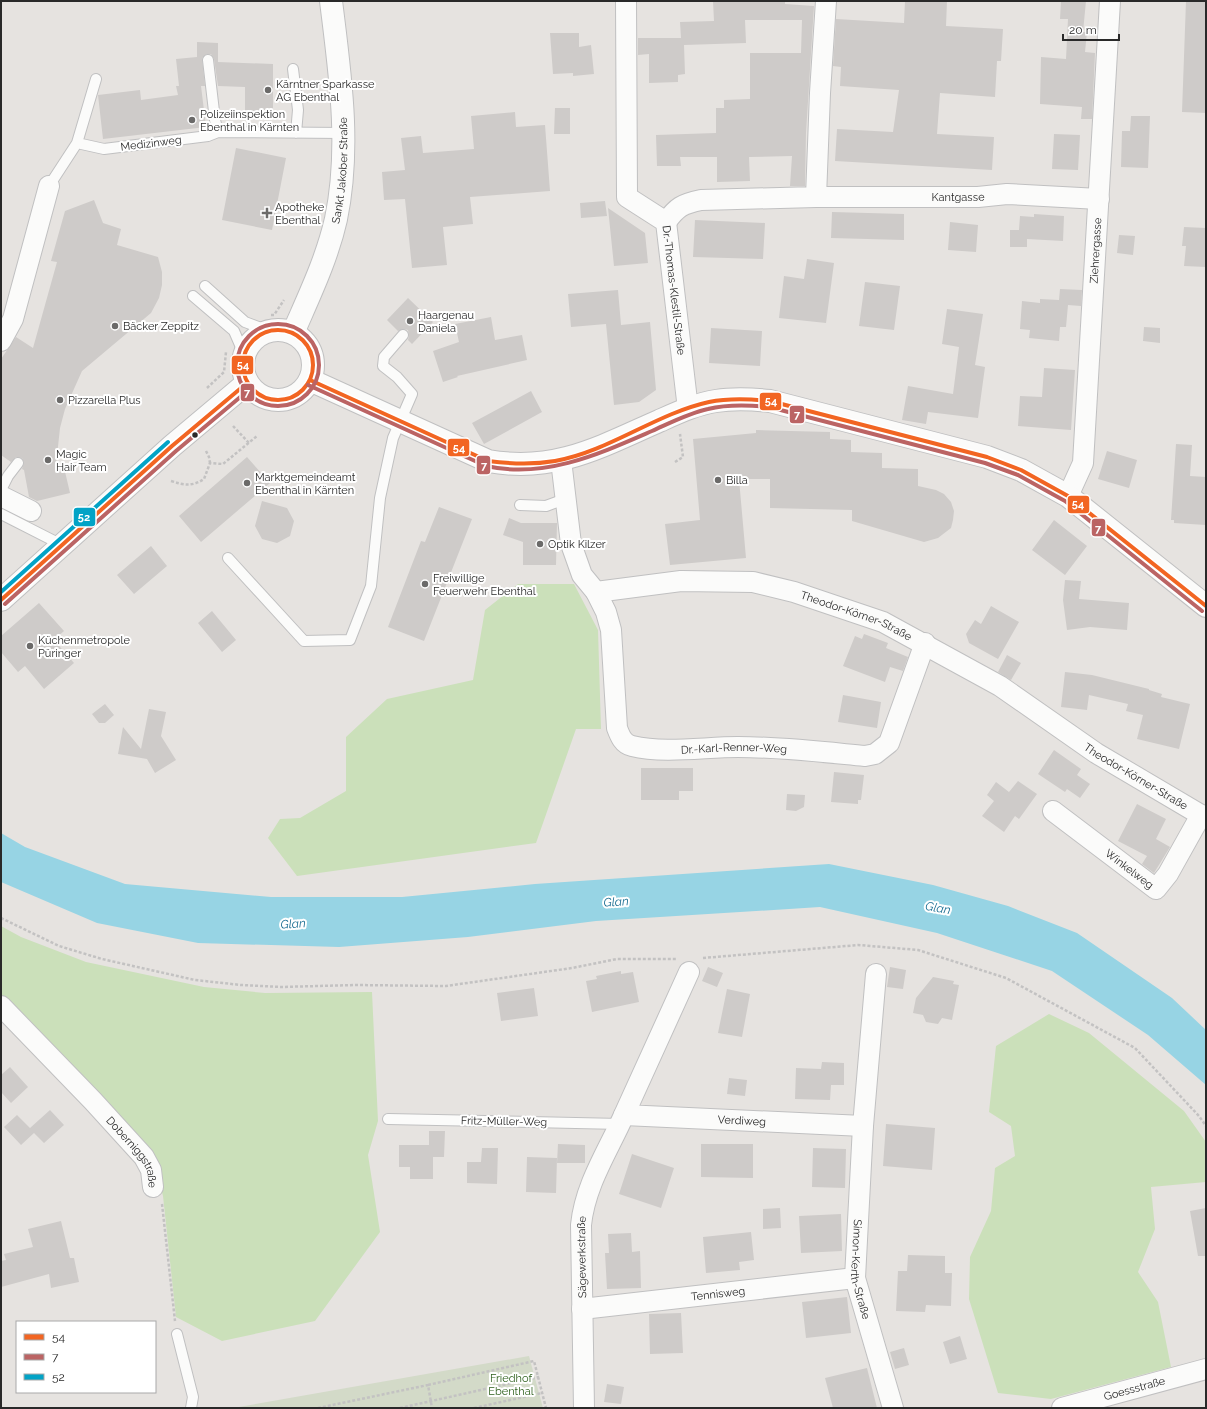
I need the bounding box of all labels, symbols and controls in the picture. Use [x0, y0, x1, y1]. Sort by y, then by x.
scale bar [1063, 16, 1119, 42]
text: 20 m [1069, 23, 1097, 37]
place label: Kärntner Sparkasse AG Ebenthal [276, 78, 375, 104]
marker: Kärntner Sparkasse AG Ebenthal [263, 85, 273, 95]
place label: Polizeiinspektion Ebenthal in Kärnten [200, 108, 299, 134]
marker: Polizeiinspektion Ebenthal in Kärnten [187, 115, 197, 125]
street label: Sankt Jakober Straße [329, 116, 350, 225]
street label: Medizinweg [120, 133, 182, 154]
street label: Kantgasse [932, 190, 986, 204]
place label: Apotheke Ebenthal [275, 201, 325, 227]
marker: Apotheke Ebenthal [262, 208, 272, 218]
street label: Ziehrergasse [1087, 217, 1104, 284]
street label: Dr.-Thomas-Klestil-Straße [659, 225, 688, 356]
place label: Haargenau Daniela [418, 309, 474, 335]
marker: Haargenau Daniela [405, 316, 415, 326]
place label: Bäcker Zeppitz [123, 320, 200, 333]
marker: Bäcker Zeppitz [110, 321, 120, 331]
line badge: 54 [231, 355, 254, 375]
text: 54 [237, 359, 249, 372]
line badge: 7 [240, 383, 255, 402]
text: 7 [244, 386, 251, 399]
line badge: 54 [759, 392, 782, 411]
place label: Pizzarella Plus [68, 394, 141, 407]
marker: Pizzarella Plus [55, 395, 65, 405]
text: 54 [765, 395, 777, 408]
line badge: 7 [789, 405, 805, 424]
text: 7 [794, 408, 801, 421]
unlabelled marker [190, 430, 200, 440]
line badge: 54 [447, 438, 470, 457]
text: 54 [453, 442, 465, 455]
place label: Magic Hair Team [56, 448, 107, 474]
marker: Magic Hair Team [43, 455, 53, 465]
line badge: 7 [476, 455, 491, 475]
text: 7 [481, 459, 488, 472]
place label: Marktgemeindeamt Ebenthal in Kärnten [255, 471, 356, 497]
place label: Billa [726, 474, 748, 487]
marker: Billa [713, 475, 723, 485]
marker: Marktgemeindeamt Ebenthal in Kärnten [242, 478, 252, 488]
line badge: 54 [1067, 495, 1090, 514]
text: 54 [1072, 498, 1084, 511]
line badge: 52 [73, 507, 96, 527]
text: 52 [78, 511, 90, 524]
line badge: 7 [1091, 518, 1106, 537]
text: 7 [1095, 522, 1102, 535]
place label: Optik Kilzer [548, 538, 606, 551]
marker: Optik Kilzer [535, 539, 545, 549]
place label: Freiwillige Feuerwehr Ebenthal [433, 572, 536, 598]
marker: Freiwillige Feuerwehr Ebenthal [420, 579, 430, 589]
street label: Theodor-Körner-Straße [799, 589, 914, 644]
place label: Küchenmetropole Püringer [38, 634, 130, 660]
marker: Küchenmetropole Püringer [25, 641, 35, 651]
street label: Dr.-Karl-Renner-Weg [681, 741, 787, 757]
street label: Theodor-Körner-Straße [1081, 741, 1190, 813]
street label: Winkelweg [1103, 847, 1156, 892]
water label: Glan [603, 894, 629, 910]
water label: Glan [924, 899, 952, 917]
water label: Glan [280, 916, 306, 932]
street label: Verdiweg [717, 1113, 766, 1129]
street label: Doberniggstraße [103, 1114, 159, 1189]
street label: Fritz-Müller-Weg [461, 1114, 547, 1129]
street label: Sägewerkstraße [575, 1215, 589, 1298]
street label: Simon-Kerth-Straße [848, 1219, 873, 1321]
street label: Tennisweg [690, 1285, 746, 1304]
legend [16, 1321, 156, 1393]
text: 54 [52, 1330, 66, 1344]
text: 7 [52, 1350, 59, 1364]
text: 52 [52, 1370, 65, 1384]
park label: Friedhof Ebenthal [488, 1372, 534, 1398]
street label: Goessstraße [1102, 1374, 1167, 1403]

